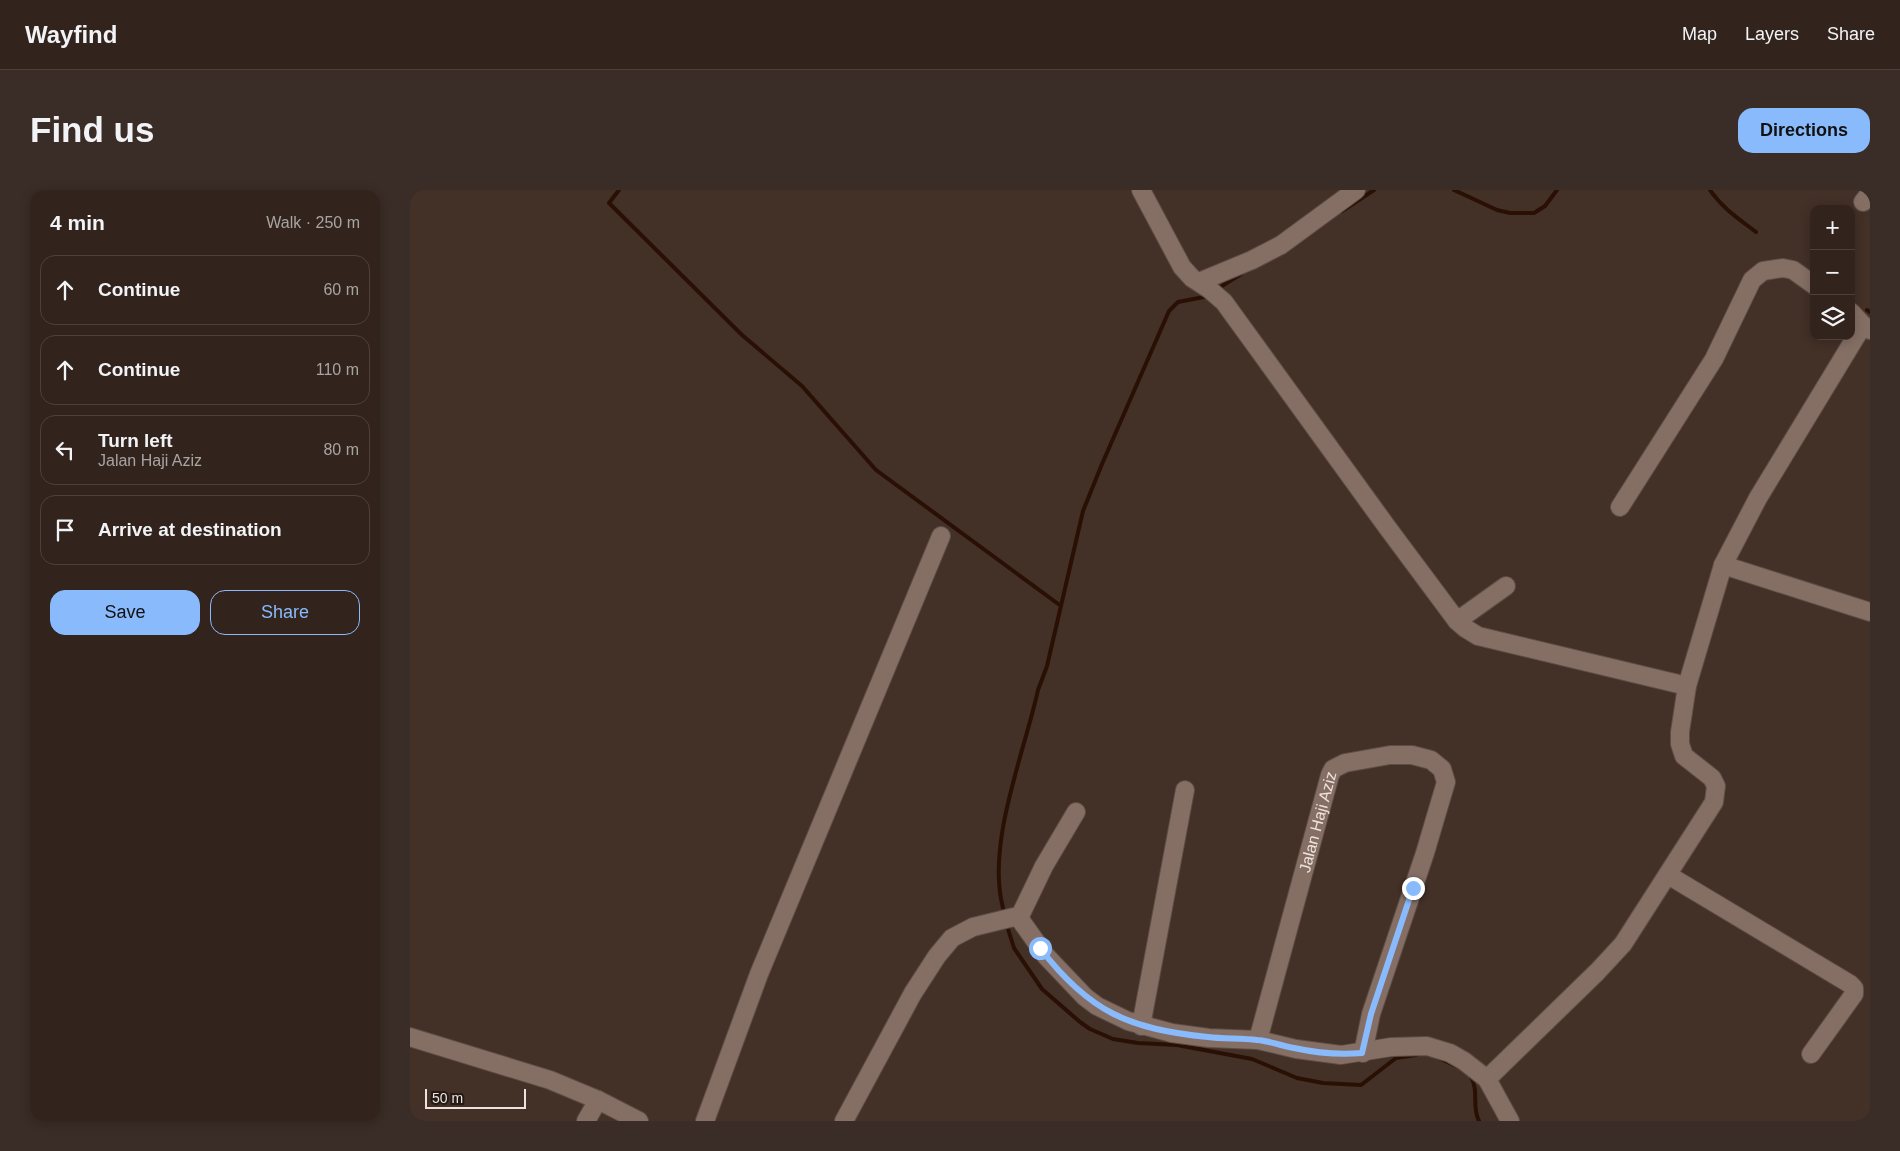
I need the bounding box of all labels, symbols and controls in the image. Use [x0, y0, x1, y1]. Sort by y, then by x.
text: Wayfind [25, 21, 117, 48]
text: Map [1682, 24, 1717, 44]
text: Layers [1745, 24, 1799, 44]
text: Share [1827, 24, 1875, 44]
button: Directions [1738, 108, 1870, 153]
text: Find us [30, 110, 154, 149]
map controls [1810, 205, 1855, 340]
button: + [1810, 205, 1855, 250]
text: 4 min [50, 211, 105, 234]
text: Walk · 250 m [266, 214, 360, 231]
button: − [1810, 250, 1855, 295]
icon: ahead [51, 276, 79, 304]
text: Continue [98, 279, 180, 300]
text: 60 m [323, 281, 359, 298]
button: layers [1810, 295, 1855, 340]
icon: ahead [51, 356, 79, 384]
text: Continue [98, 359, 180, 380]
text: 110 m [316, 361, 359, 378]
text: Turn left [98, 430, 173, 451]
icon: left [51, 436, 79, 464]
text: 80 m [323, 441, 359, 458]
text: Jalan Haji Aziz [98, 452, 202, 469]
icon: arrive [51, 516, 79, 544]
text: Arrive at destination [98, 519, 282, 540]
button: Save [50, 590, 200, 635]
button: Share [210, 590, 360, 635]
street label: Jalan Haji Aziz [1295, 769, 1339, 874]
route end [1402, 877, 1425, 900]
route start [1029, 937, 1052, 960]
scale bar [425, 1086, 526, 1109]
text: 50 m [432, 1090, 463, 1106]

